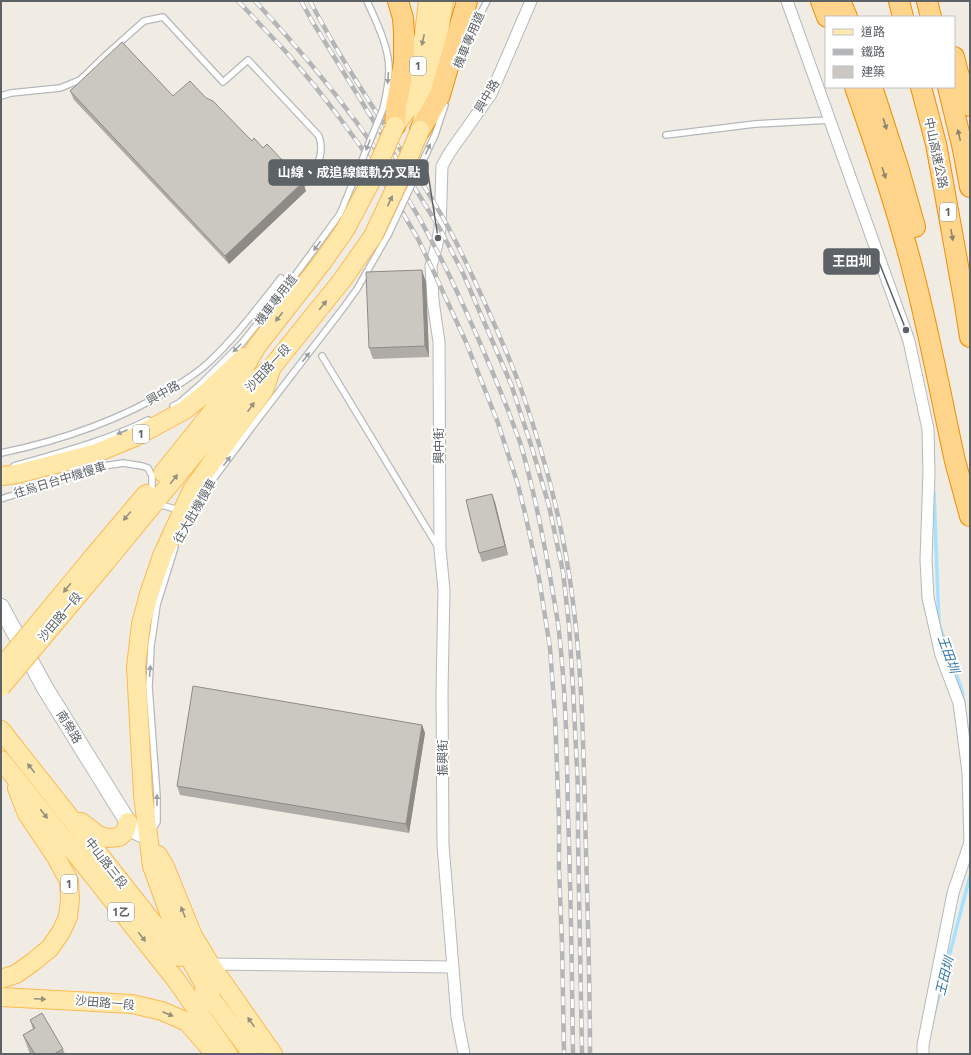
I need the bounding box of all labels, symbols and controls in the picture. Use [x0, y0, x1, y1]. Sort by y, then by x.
street label: 機車專用道 [449, 9, 488, 71]
legend [825, 16, 955, 88]
text: 道路 [861, 23, 885, 40]
one-way arrow [420, 34, 426, 46]
text: 鐵路 [861, 43, 885, 60]
road number: 1 [410, 57, 426, 75]
text: 建築 [861, 63, 885, 80]
one-way arrow [385, 72, 392, 84]
street label: 興中路 [470, 76, 503, 116]
street label: 中山高速公路 [921, 116, 952, 190]
one-way arrow [882, 118, 888, 130]
one-way arrow [956, 129, 962, 142]
one-way arrow [365, 140, 371, 152]
one-way arrow [425, 143, 431, 155]
callout: 山線、成追線鐵軌分叉點 [269, 160, 428, 185]
text: 山線、成追線鐵軌分叉點 [277, 163, 421, 181]
one-way arrow [881, 167, 887, 179]
one-way arrow [387, 195, 393, 206]
road number: 1 [940, 203, 956, 221]
one-way arrow [950, 229, 956, 241]
one-way arrow [313, 241, 321, 251]
callout: 王田圳 [824, 249, 879, 274]
text: 王田圳 [832, 252, 872, 270]
street label: 機車專用道 [250, 271, 301, 329]
one-way arrow [318, 299, 327, 310]
one-way arrow [275, 312, 284, 323]
street label: 沙田路一段 [241, 340, 294, 395]
one-way arrow [232, 343, 242, 353]
one-way arrow [301, 352, 310, 363]
street label: 興中路 [143, 376, 183, 409]
one-way arrow [247, 402, 255, 413]
road number: 1 [133, 425, 149, 443]
street label: 興中街 [430, 428, 447, 464]
one-way arrow [116, 429, 127, 435]
one-way arrow [223, 455, 231, 466]
street label: 往烏日台中機慢車 [11, 457, 108, 502]
one-way arrow [170, 473, 179, 484]
street label: 往大肚機慢車 [169, 475, 220, 546]
one-way arrow [122, 511, 131, 522]
one-way arrow [63, 582, 71, 593]
street label: 沙田路一段 [34, 588, 85, 645]
water label: 王田圳 [934, 633, 965, 677]
one-way arrow [146, 665, 153, 677]
street label: 南榮路 [53, 707, 86, 747]
street label: 振興街 [434, 740, 451, 776]
one-way arrow [26, 763, 35, 774]
one-way arrow [154, 794, 160, 807]
one-way arrow [39, 808, 48, 819]
street label: 中山路三段 [81, 834, 132, 892]
road number: 1 [61, 875, 77, 893]
road number: 1乙 [108, 903, 134, 921]
one-way arrow [180, 906, 186, 917]
one-way arrow [138, 932, 147, 943]
water label: 王田圳 [931, 953, 958, 997]
street label: 沙田路一段 [74, 991, 136, 1014]
one-way arrow [34, 995, 46, 1002]
one-way arrow [163, 1011, 174, 1017]
one-way arrow [247, 1017, 255, 1027]

